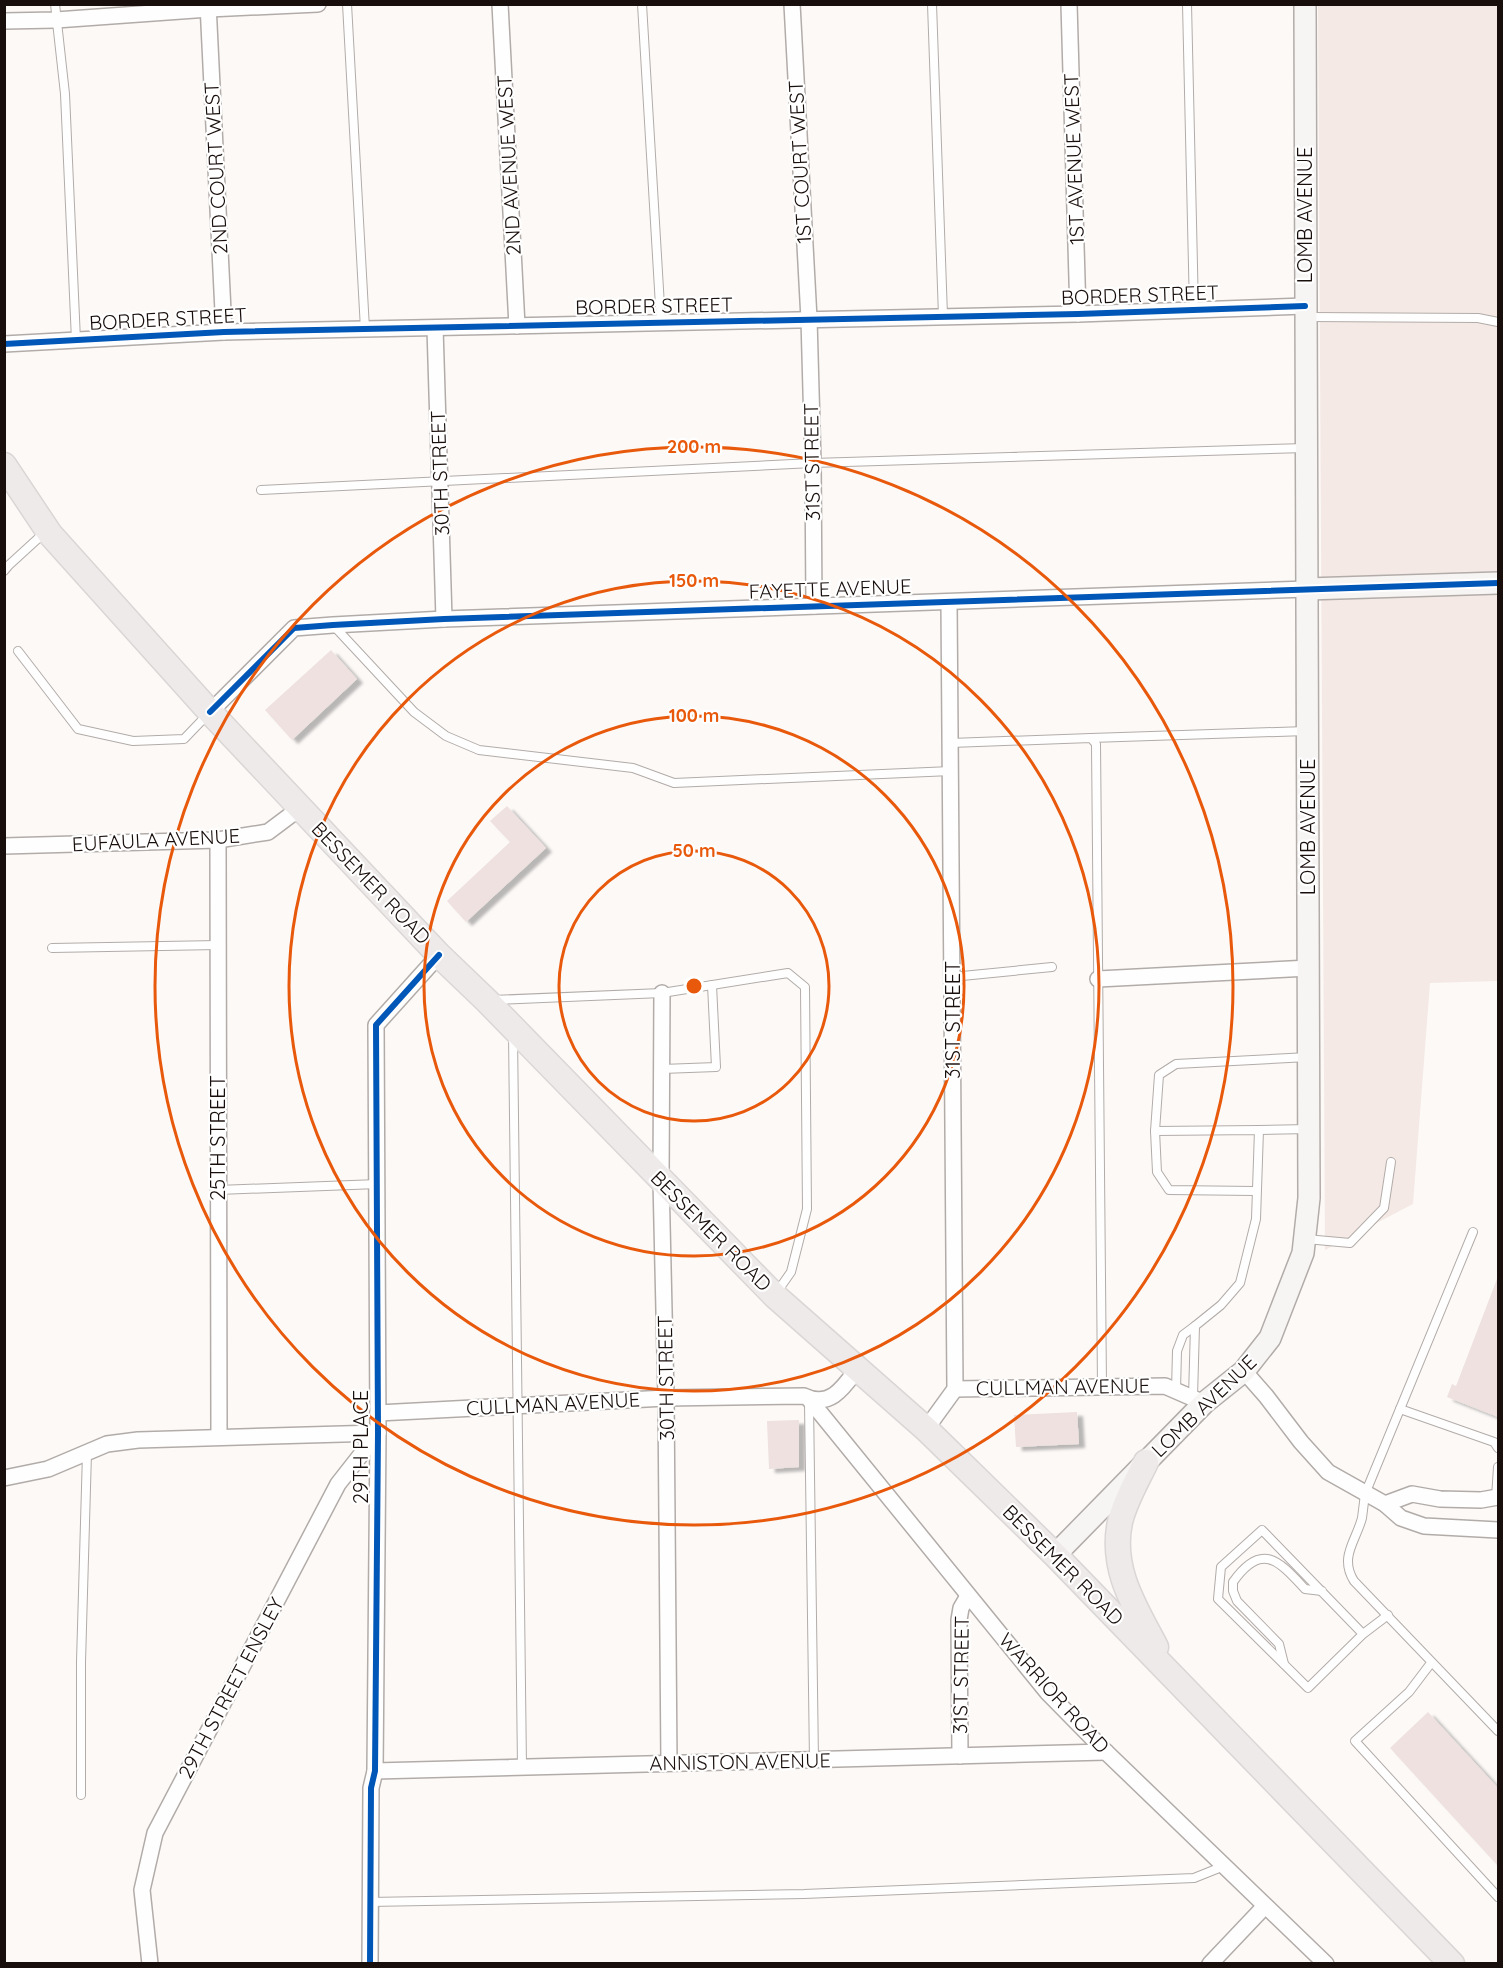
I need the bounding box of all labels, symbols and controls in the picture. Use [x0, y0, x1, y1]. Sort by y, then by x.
street label: 1ST AVENUE WEST [1058, 73, 1089, 245]
street label: 2ND AVENUE WEST [491, 74, 526, 256]
street label: 1ST COURT WEST [783, 80, 816, 244]
street label: 2ND COURT WEST [198, 81, 233, 255]
street label: LOMB AVENUE [1292, 147, 1317, 283]
street label: BORDER STREET [1061, 279, 1219, 310]
street label: BORDER STREET [575, 292, 733, 319]
street label: BORDER STREET [88, 302, 247, 335]
street label: 31ST STREET [798, 403, 825, 521]
street label: 30TH STREET [425, 410, 454, 536]
text: 200 m [667, 435, 721, 458]
text: 150 m [669, 569, 719, 592]
street label: FAYETTE AVENUE [748, 573, 912, 604]
text: 100 m [669, 704, 719, 727]
street label: LOMB AVENUE [1295, 759, 1320, 895]
street label: BESSEMER ROAD [307, 816, 436, 949]
street label: EUFAULA AVENUE [71, 823, 241, 856]
text: 50 m [672, 839, 716, 862]
street label: 31ST STREET [940, 961, 965, 1079]
centre of rings [684, 976, 704, 996]
street label: 25TH STREET [205, 1075, 230, 1201]
street label: BESSEMER ROAD [646, 1165, 777, 1296]
street label: 30TH STREET [652, 1315, 679, 1441]
street label: LOMB AVENUE [1146, 1349, 1262, 1462]
street label: CULLMAN AVENUE [976, 1372, 1150, 1401]
street label: CULLMAN AVENUE [465, 1386, 641, 1421]
street label: 29TH PLACE [348, 1390, 373, 1504]
street label: BESSEMER ROAD [998, 1499, 1129, 1630]
street label: 29TH STREET ENSLEY [172, 1593, 289, 1783]
street label: 31ST STREET [947, 1616, 974, 1734]
street label: WARRIOR ROAD [994, 1627, 1115, 1758]
street label: ANNISTON AVENUE [649, 1747, 831, 1776]

